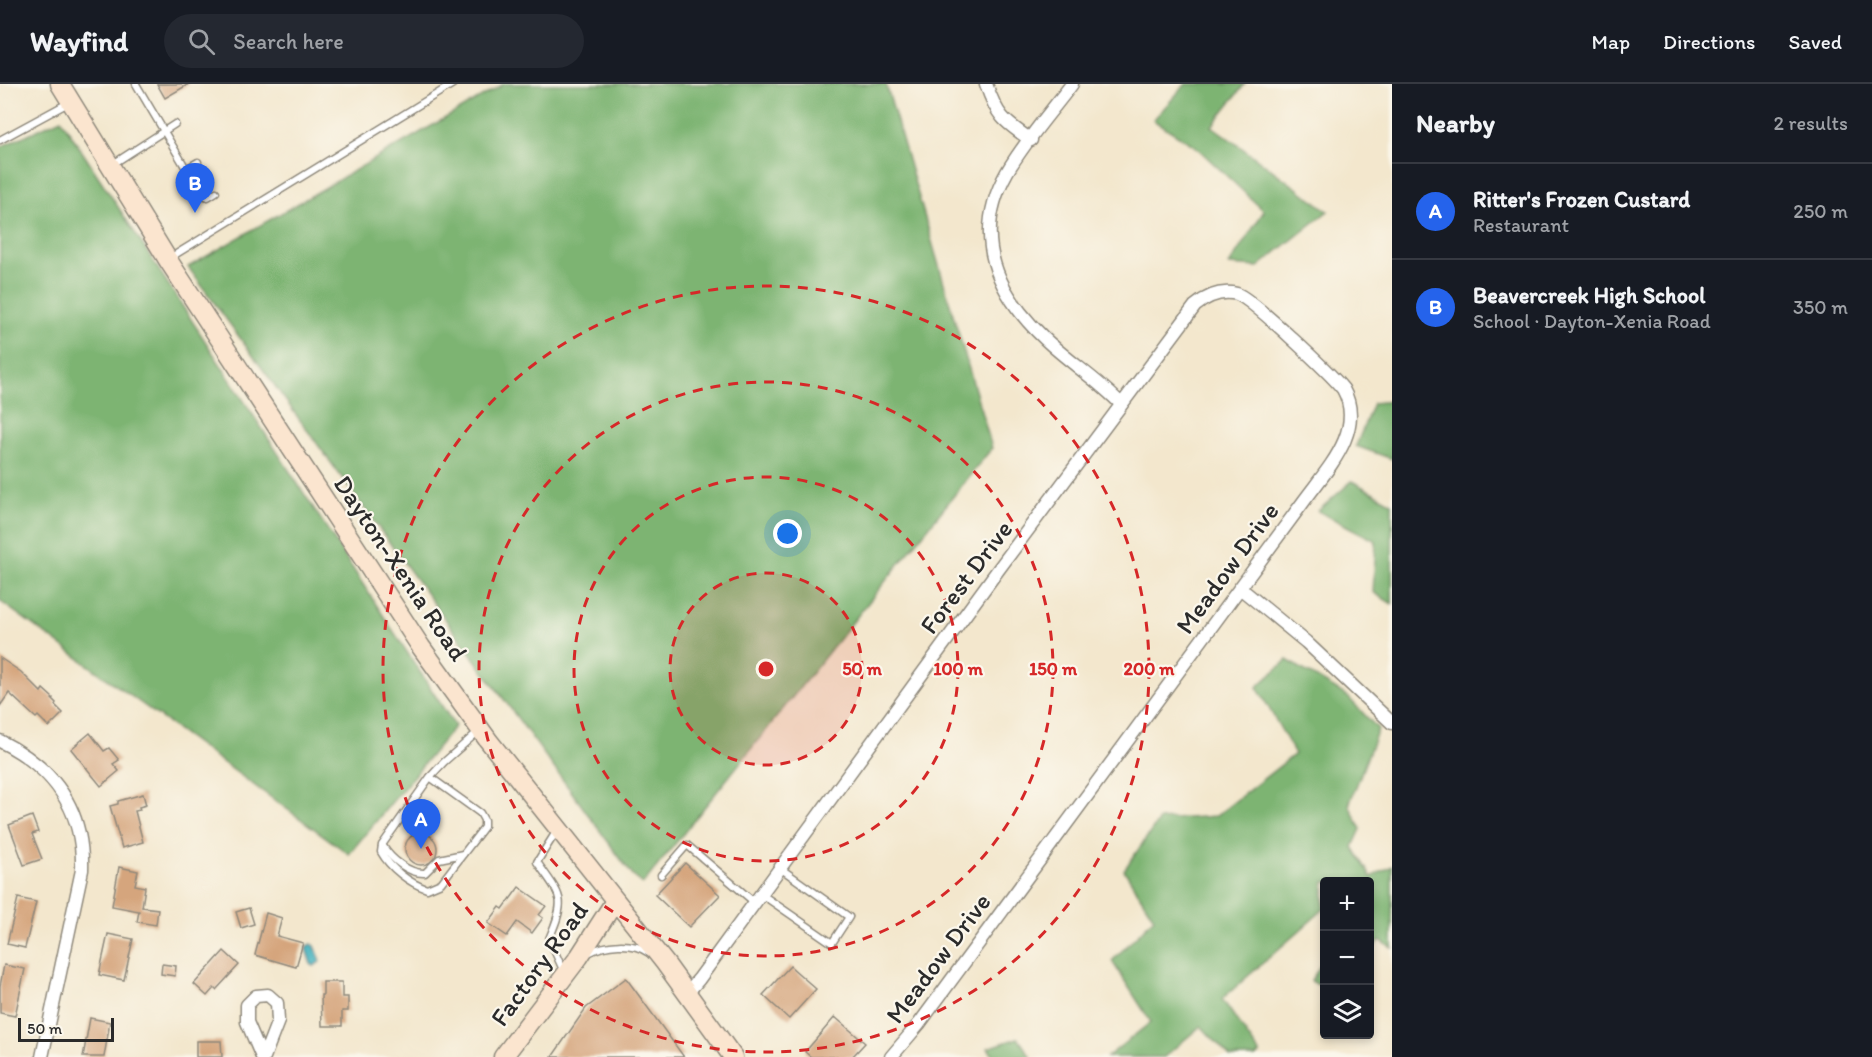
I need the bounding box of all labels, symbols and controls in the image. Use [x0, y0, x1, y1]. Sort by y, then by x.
search box [164, 14, 584, 68]
text: Wayfind [30, 24, 128, 58]
icon: search [185, 25, 218, 58]
text: Search here [233, 28, 344, 55]
text: Map [1592, 29, 1630, 54]
text: Directions [1663, 29, 1755, 54]
text: Saved [1788, 29, 1842, 54]
text: Nearby [1416, 107, 1495, 139]
text: 2 results [1774, 111, 1848, 135]
pin: B [176, 164, 214, 213]
text: Ritter's Frozen Custard [1473, 186, 1690, 213]
text: A [1429, 199, 1442, 223]
text: 250 m [1793, 199, 1848, 223]
text: Restaurant [1473, 213, 1569, 237]
text: Beavercreek High School [1473, 282, 1705, 309]
text: B [1429, 295, 1442, 319]
text: 350 m [1793, 295, 1848, 319]
text: School · Dayton-Xenia Road [1473, 309, 1711, 333]
street label: Dayton-Xenia Road [327, 469, 475, 668]
street label: Meadow Drive [1168, 496, 1286, 640]
street label: Forest Drive [913, 514, 1019, 640]
your location [773, 519, 802, 548]
text: 50 m [842, 658, 883, 680]
text: 100 m [933, 658, 984, 680]
text: 150 m [1029, 658, 1078, 680]
text: 200 m [1124, 658, 1175, 680]
centre of rings [756, 659, 776, 679]
pin: A [402, 800, 440, 849]
map controls [1320, 877, 1374, 1039]
button: + [1320, 877, 1374, 931]
street label: Meadow Drive [878, 886, 998, 1030]
street label: Factory Road [483, 896, 595, 1032]
button: − [1320, 931, 1374, 985]
button: layers [1320, 985, 1374, 1039]
scale bar [18, 1015, 114, 1042]
text: 50 m [27, 1019, 62, 1038]

